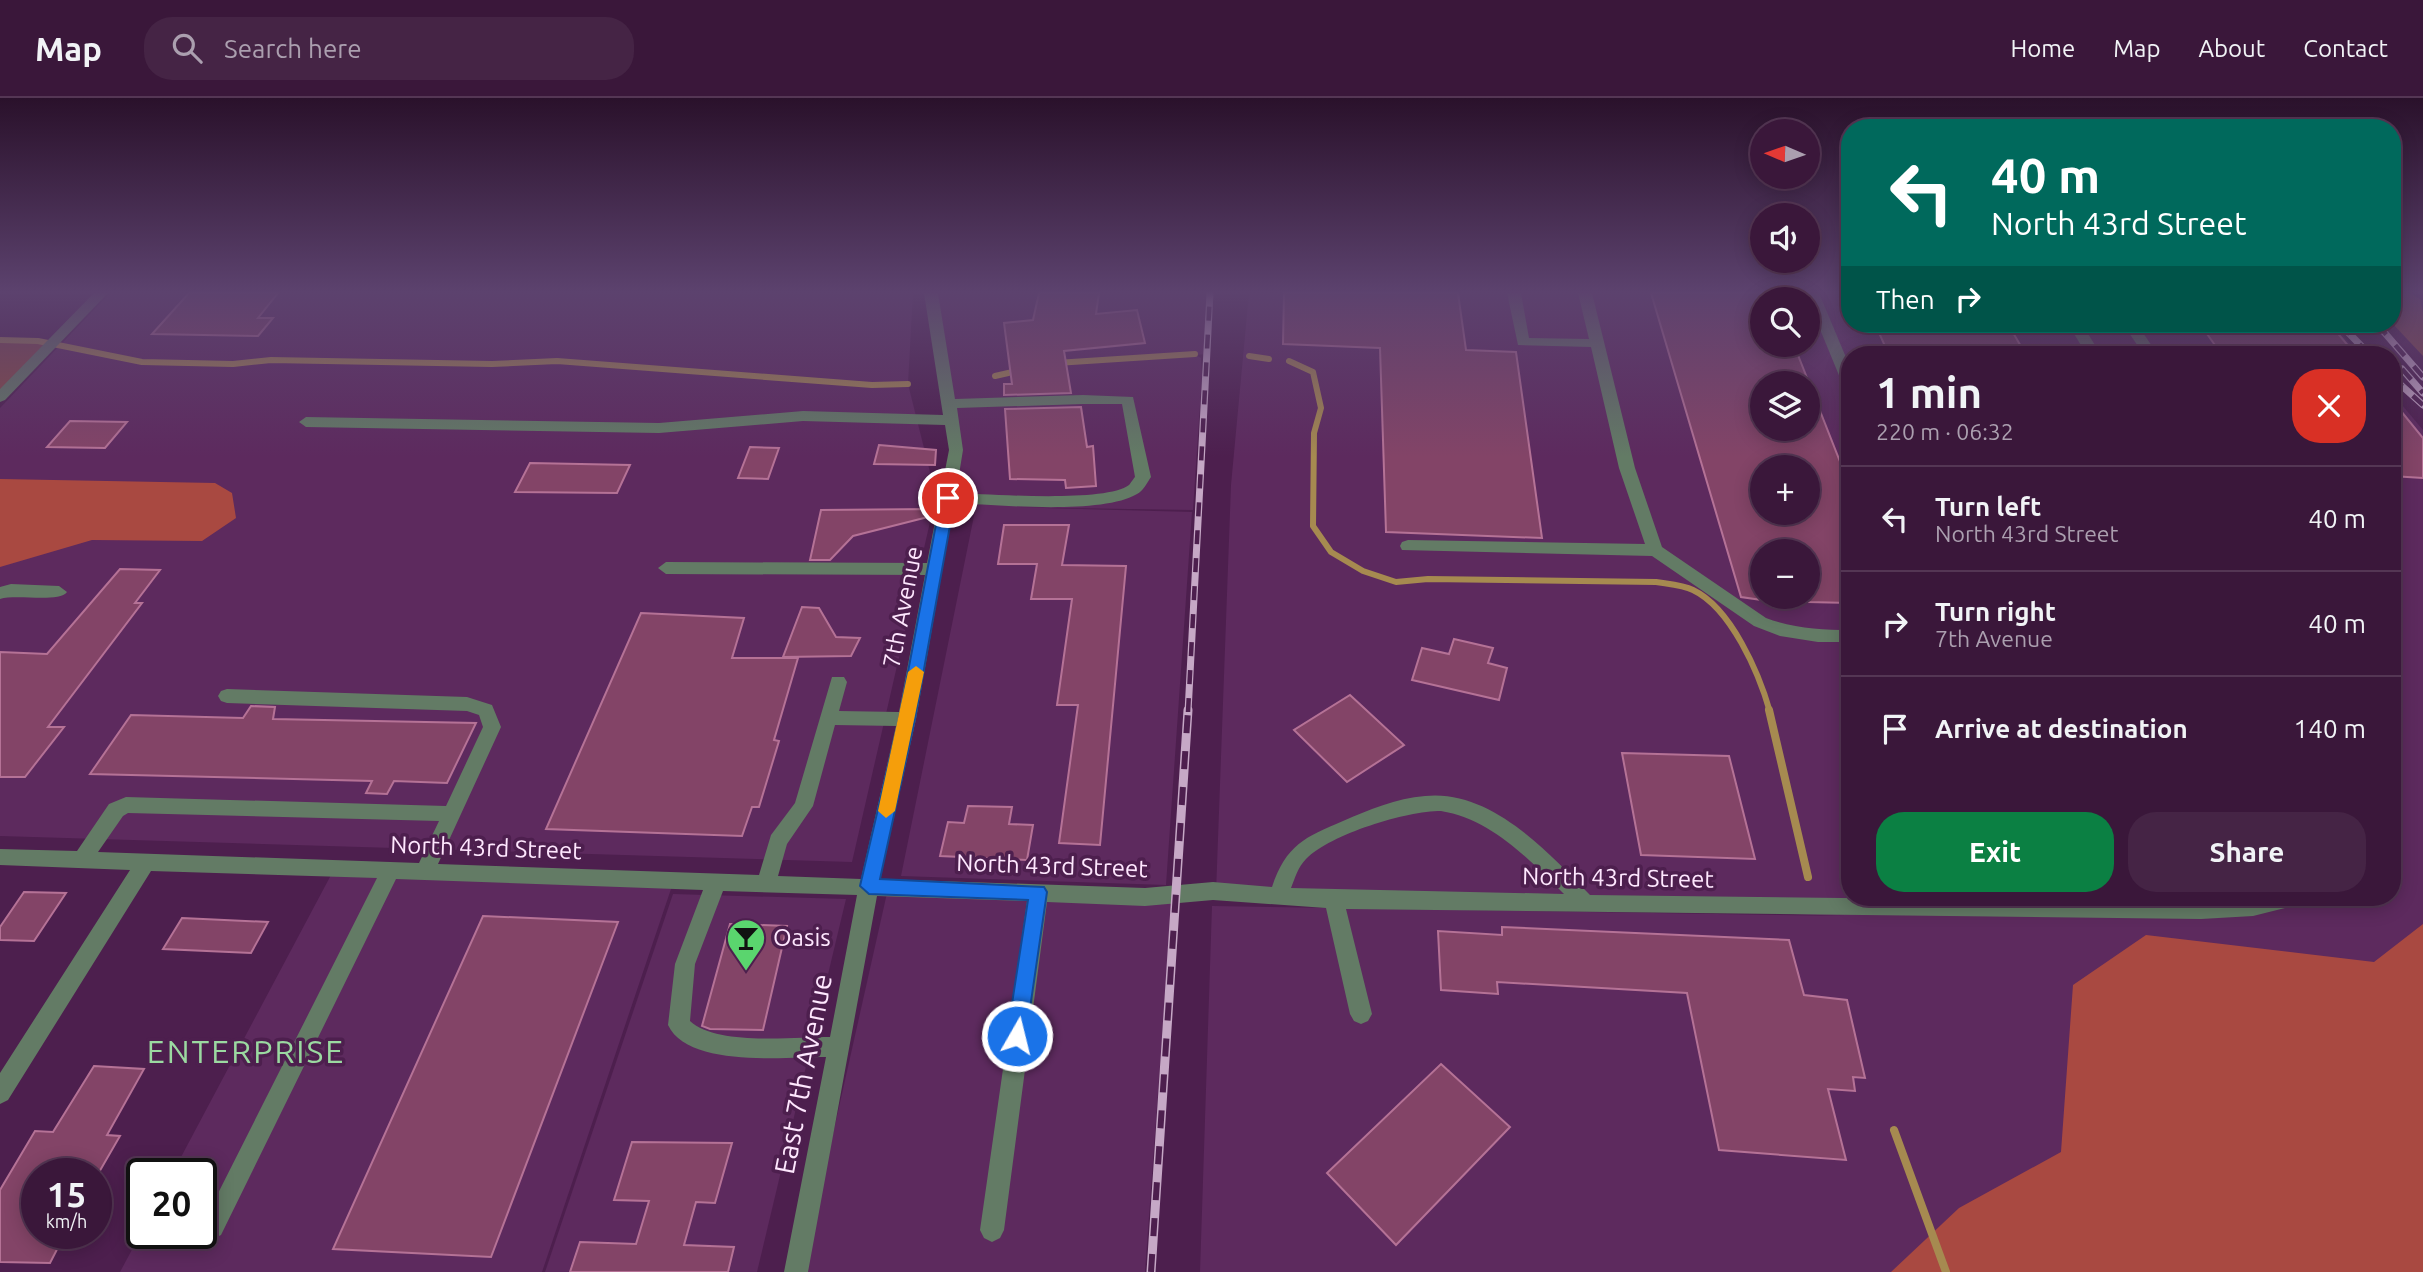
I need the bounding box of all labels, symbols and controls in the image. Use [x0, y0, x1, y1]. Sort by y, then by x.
search box [144, 17, 634, 80]
icon: search [168, 29, 206, 67]
text: Map [35, 30, 102, 67]
text: Search here [224, 34, 362, 63]
text: Home [2010, 35, 2075, 62]
text: Map [2113, 35, 2160, 62]
text: About [2198, 35, 2265, 62]
text: Contact [2303, 35, 2388, 62]
north arrow [1750, 119, 1820, 189]
map controls [1750, 119, 1820, 609]
icon: left [1876, 147, 1967, 238]
text: 40 m [1991, 147, 2100, 202]
button: sound [1750, 203, 1820, 273]
text: North 43rd Street [1991, 205, 2246, 241]
icon: right [1949, 280, 1987, 318]
text: Then [1876, 285, 1935, 314]
button: search [1750, 287, 1820, 357]
text: 1 min [1876, 369, 1982, 416]
button: close [2292, 369, 2366, 443]
button: layers [1750, 371, 1820, 441]
text: 220 m · 06:32 [1876, 419, 2014, 444]
button: + [1750, 455, 1820, 525]
pin [918, 468, 978, 528]
icon: arrive [929, 479, 967, 517]
text: Turn left [1935, 492, 2041, 521]
icon: left [1876, 500, 1914, 538]
text: 40 m [2308, 504, 2366, 533]
text: North 43rd Street [1935, 521, 2119, 546]
button: − [1750, 539, 1820, 609]
street label: 7th Avenue [878, 544, 927, 670]
text: Turn right [1935, 597, 2056, 626]
icon: right [1876, 605, 1914, 643]
text: 40 m [2308, 609, 2366, 638]
text: 7th Avenue [1935, 626, 2053, 651]
icon: arrive [1876, 710, 1914, 748]
text: Arrive at destination [1935, 714, 2188, 743]
text: 140 m [2294, 714, 2366, 743]
button: Exit [1876, 812, 2114, 892]
button: Share [2128, 812, 2366, 892]
street label: North 43rd Street [390, 831, 583, 864]
street label: North 43rd Street [956, 849, 1149, 882]
street label: North 43rd Street [1522, 862, 1715, 893]
bar icon: Oasis [725, 917, 767, 972]
place label: Oasis [773, 924, 831, 951]
street label: East 7th Avenue [768, 971, 837, 1177]
position arrow [980, 999, 1054, 1073]
district label: ENTERPRISE [147, 1033, 345, 1069]
speed limit sign: 20 [126, 1158, 217, 1249]
text: 15 [47, 1174, 86, 1214]
text: km/h [46, 1211, 87, 1231]

